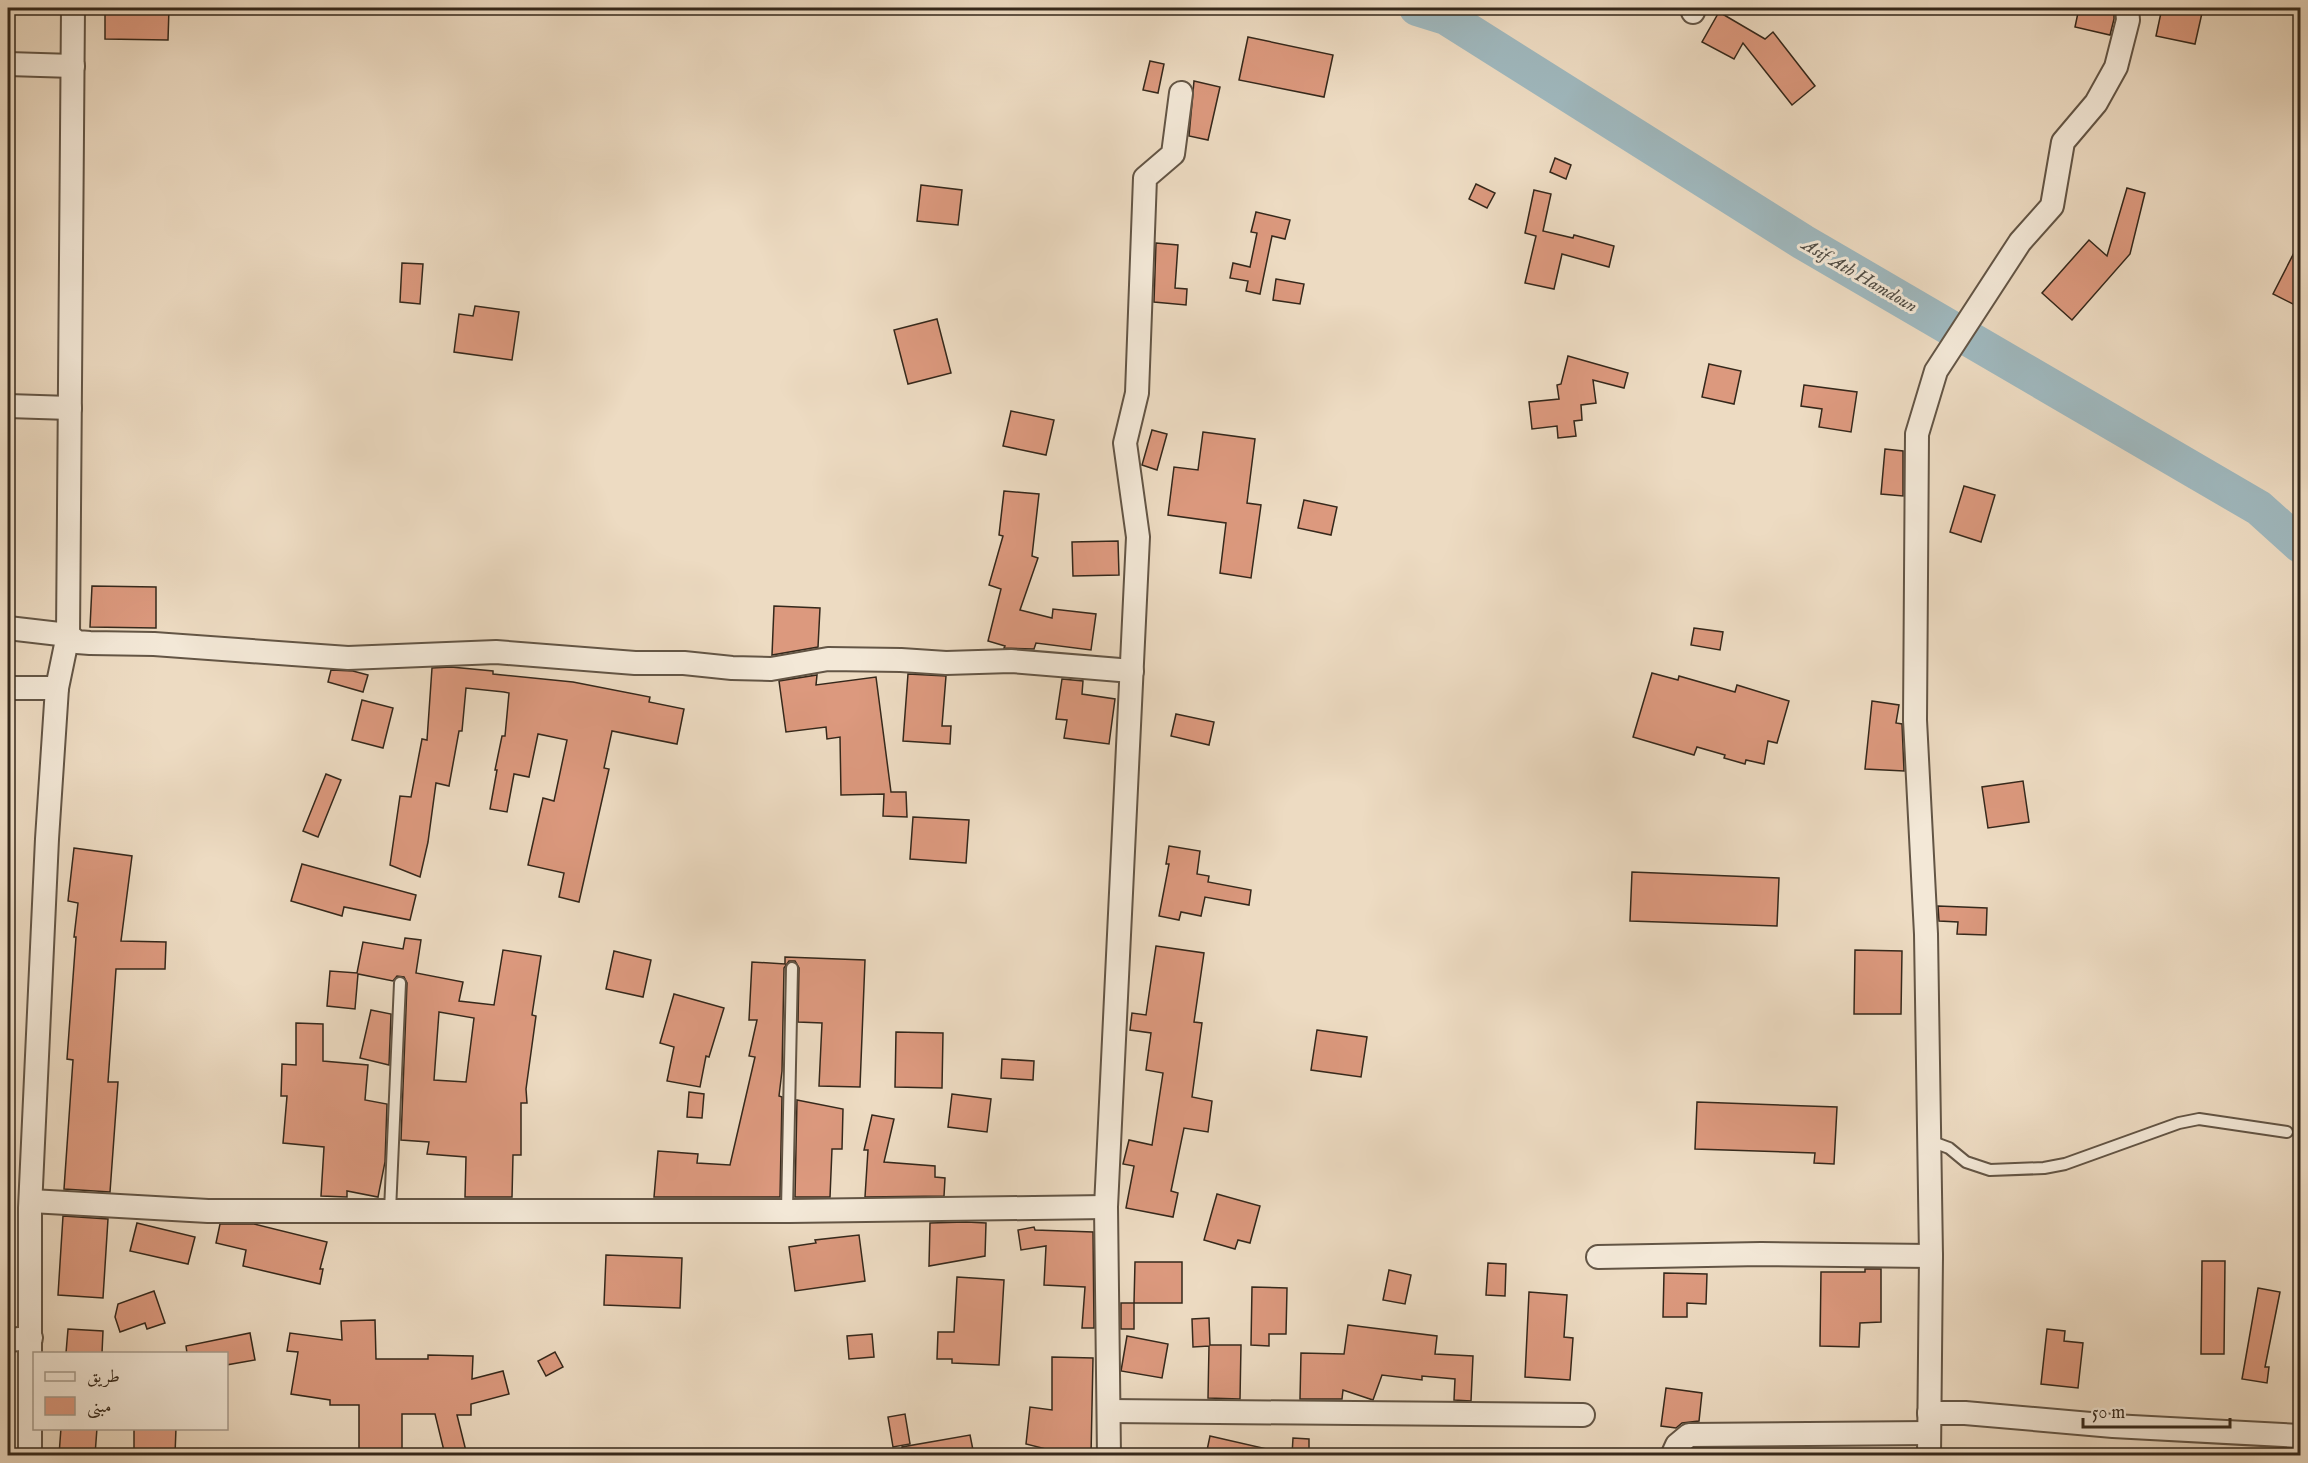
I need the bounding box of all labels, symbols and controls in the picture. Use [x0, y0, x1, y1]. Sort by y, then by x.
water label: Asif Ath Hamdoun [1796, 233, 1921, 319]
legend [33, 1352, 228, 1430]
text: طريق [87, 1366, 120, 1389]
scale bar [2083, 1391, 2230, 1429]
text: مبنى [87, 1396, 112, 1419]
text: 50 m [2092, 1402, 2125, 1425]

